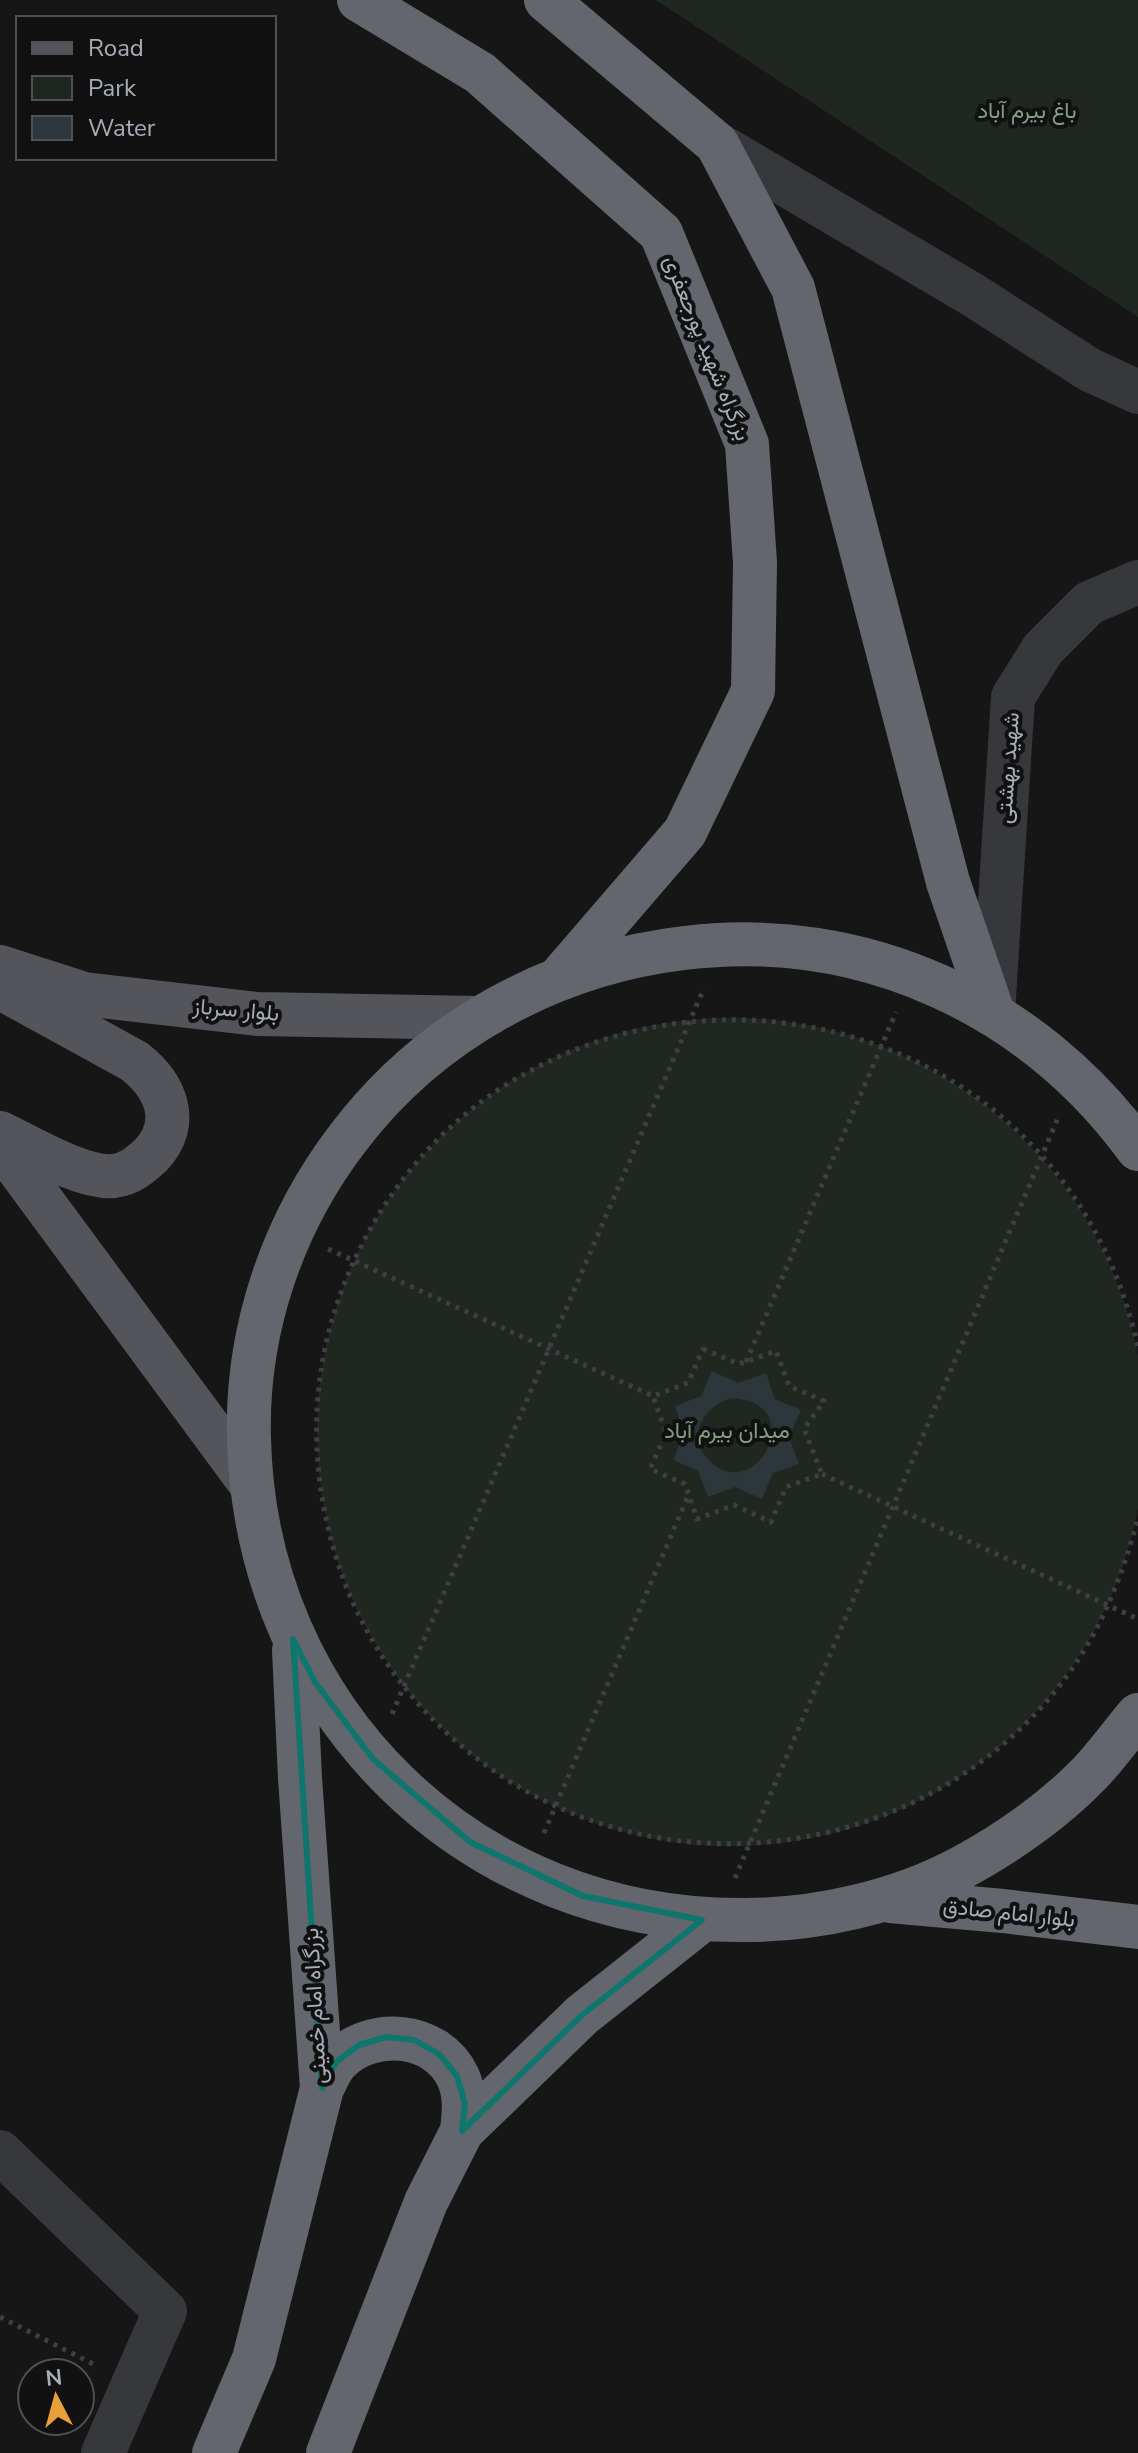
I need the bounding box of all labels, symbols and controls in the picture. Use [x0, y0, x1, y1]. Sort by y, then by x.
legend [16, 16, 276, 160]
text: Road [88, 32, 144, 64]
text: Park [88, 72, 137, 104]
park label: باغ بیرم آباد [977, 96, 1077, 126]
text: Water [88, 112, 156, 144]
street label: بزرگراه شهید پورجعفری [656, 251, 758, 445]
street label: شهید بهشتی [989, 711, 1027, 825]
street label: بلوار سرباز [191, 991, 280, 1029]
park label: میدان بیرم آباد [664, 1416, 790, 1446]
street label: بلوار امام صادق [941, 1891, 1077, 1935]
street label: بزرگراه امام خمینی [296, 1927, 334, 2085]
north arrow [16, 2357, 96, 2437]
text: N [44, 2362, 64, 2394]

